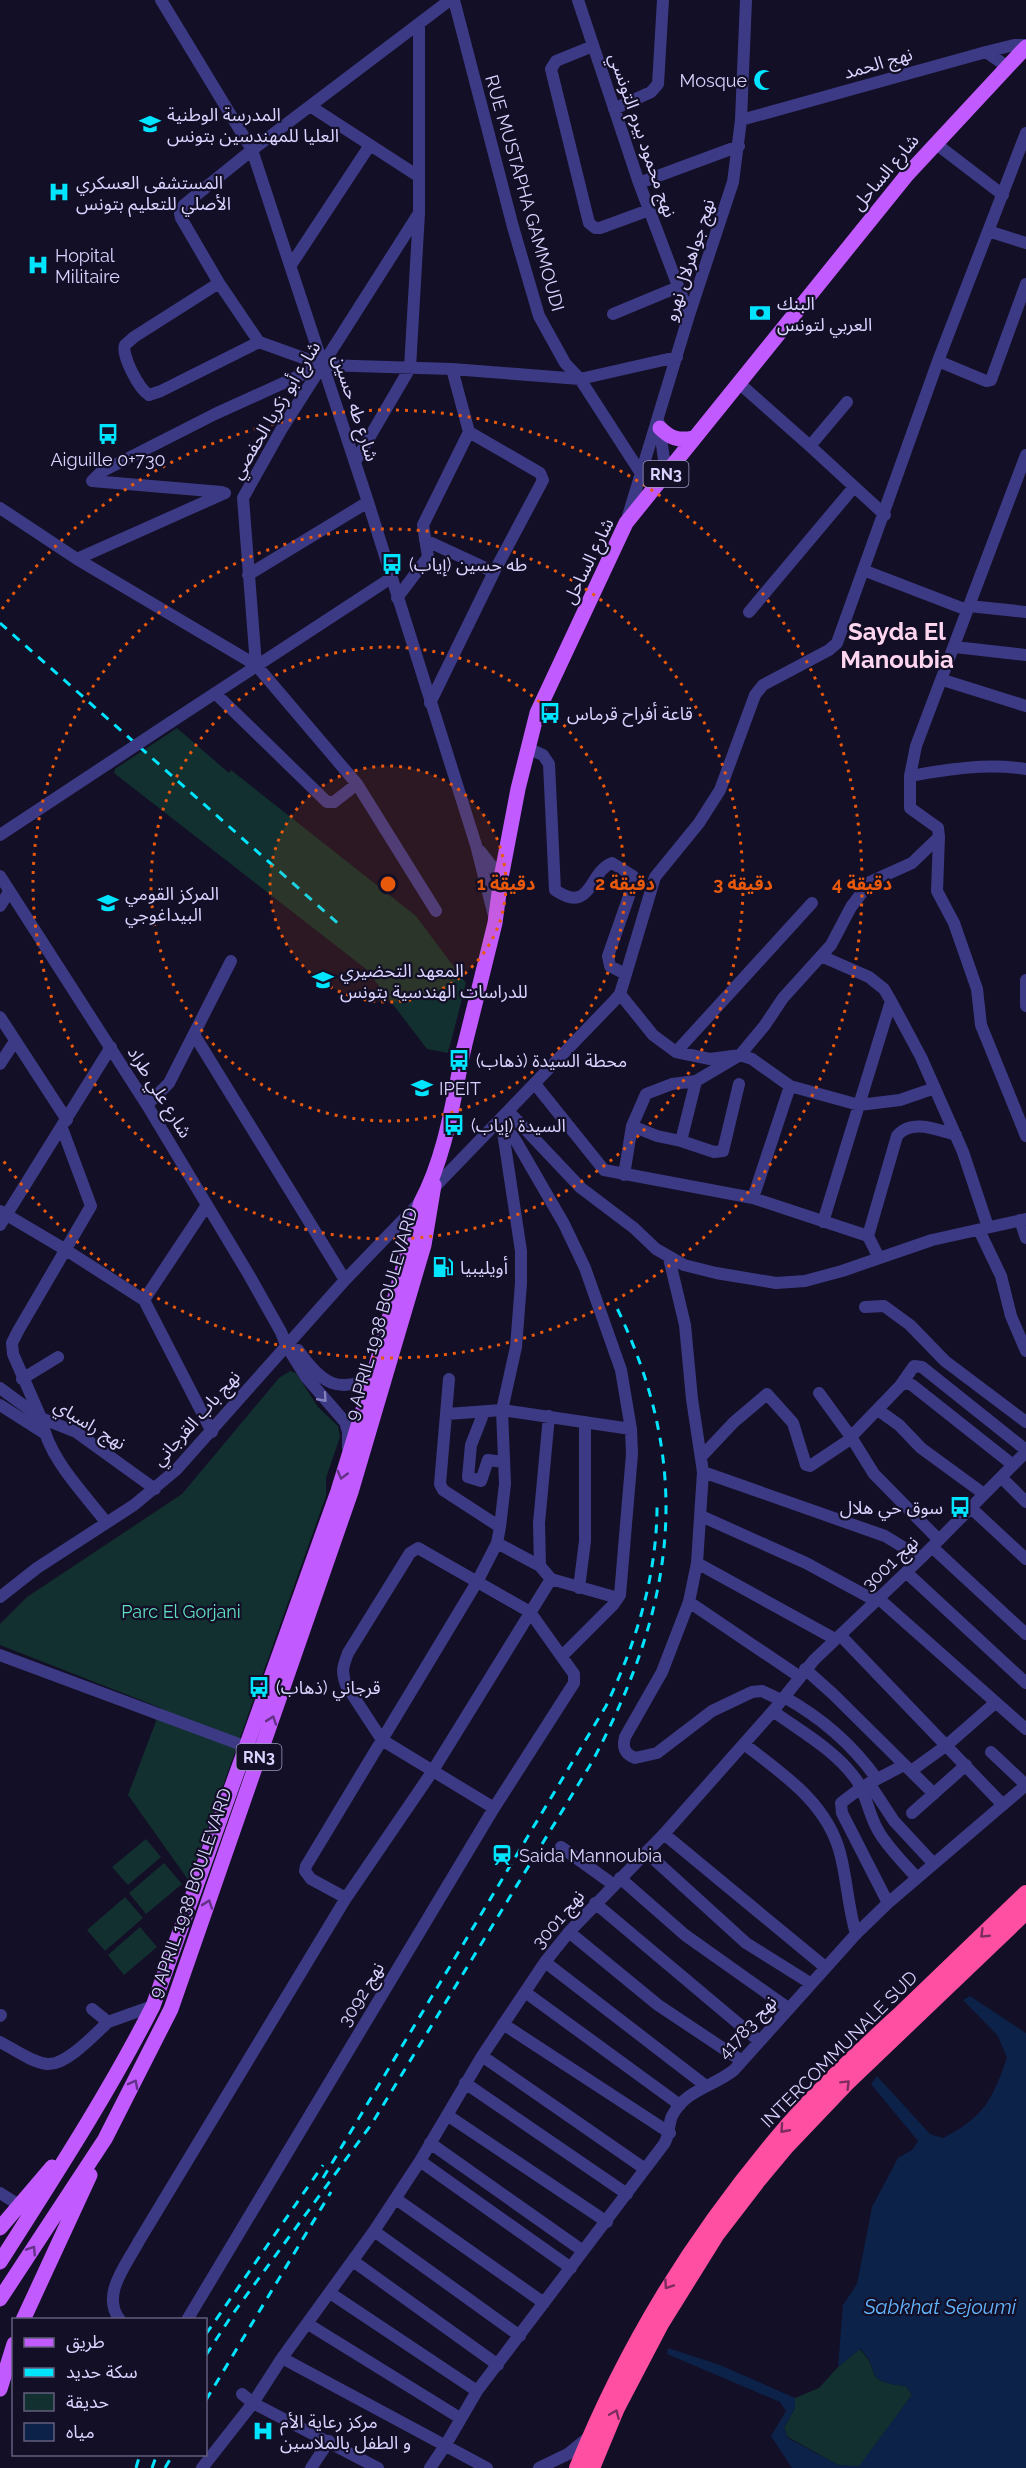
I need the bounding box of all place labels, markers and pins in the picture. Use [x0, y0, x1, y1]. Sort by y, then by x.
mosque icon: Mosque [752, 68, 776, 92]
place label: Mosque [680, 70, 747, 91]
place label: المدرسة الوطنية العليا للمهندسين بتونس [167, 104, 339, 147]
school or university icon: المدرسة الوطنية العليا للمهندسين بتونس [138, 112, 162, 136]
place label: المستشفى العسكري الأصلي للتعليم بتونس [76, 172, 231, 217]
hospital icon: المستشفى العسكري الأصلي للتعليم بتونس [47, 180, 71, 204]
place label: Hopital Militaire [55, 245, 120, 287]
hospital icon: Hopital Militaire [26, 253, 50, 277]
place label: البنك العربي لتونس [777, 293, 872, 338]
bank icon: البنك العربي لتونس [748, 301, 772, 325]
bus stop icon: Aiguille 0+730 [96, 422, 120, 446]
place label: Aiguille 0+730 [50, 449, 166, 470]
bus stop icon: طه حسين (إياب) [380, 552, 404, 576]
place label: طه حسين (إياب) [409, 554, 527, 577]
bus stop icon: قاعة أفراح قرماس [538, 701, 562, 725]
place label: قاعة أفراح قرماس [567, 702, 693, 727]
centre of rings [378, 874, 398, 894]
place label: المركز القومي البيداغوجي [125, 883, 219, 928]
school or university icon: المركز القومي البيداغوجي [96, 891, 120, 915]
place label: المعهد التحضيري للدراسات الهندسية بتونس [340, 960, 528, 1003]
school or university icon: المعهد التحضيري للدراسات الهندسية بتونس [311, 968, 335, 992]
bus stop icon: محطة السيدة (ذهاب) [447, 1048, 471, 1072]
place label: محطة السيدة (ذهاب) [476, 1050, 627, 1071]
school or university icon: IPEIT [410, 1076, 434, 1100]
place label: IPEIT [439, 1078, 481, 1099]
bus stop icon: السيدة (إياب) [442, 1113, 466, 1137]
place label: السيدة (إياب) [471, 1115, 566, 1138]
fuel station icon: أويليبيا [431, 1255, 455, 1279]
place label: أويليبيا [460, 1256, 508, 1278]
bus stop icon: سوق حي هلال [948, 1495, 972, 1519]
place label: سوق حي هلال [840, 1497, 943, 1521]
bus stop icon: قرجاني (ذهاب) [247, 1675, 271, 1699]
place label: قرجاني (ذهاب) [276, 1677, 381, 1701]
station icon: Saida Mannoubia [490, 1843, 514, 1867]
place label: Saida Mannoubia [519, 1845, 662, 1866]
place label: مركز رعاية الأم و الطفل بالملاسين [280, 2411, 411, 2454]
hospital icon: مركز رعاية الأم و الطفل بالملاسين [251, 2419, 275, 2443]

